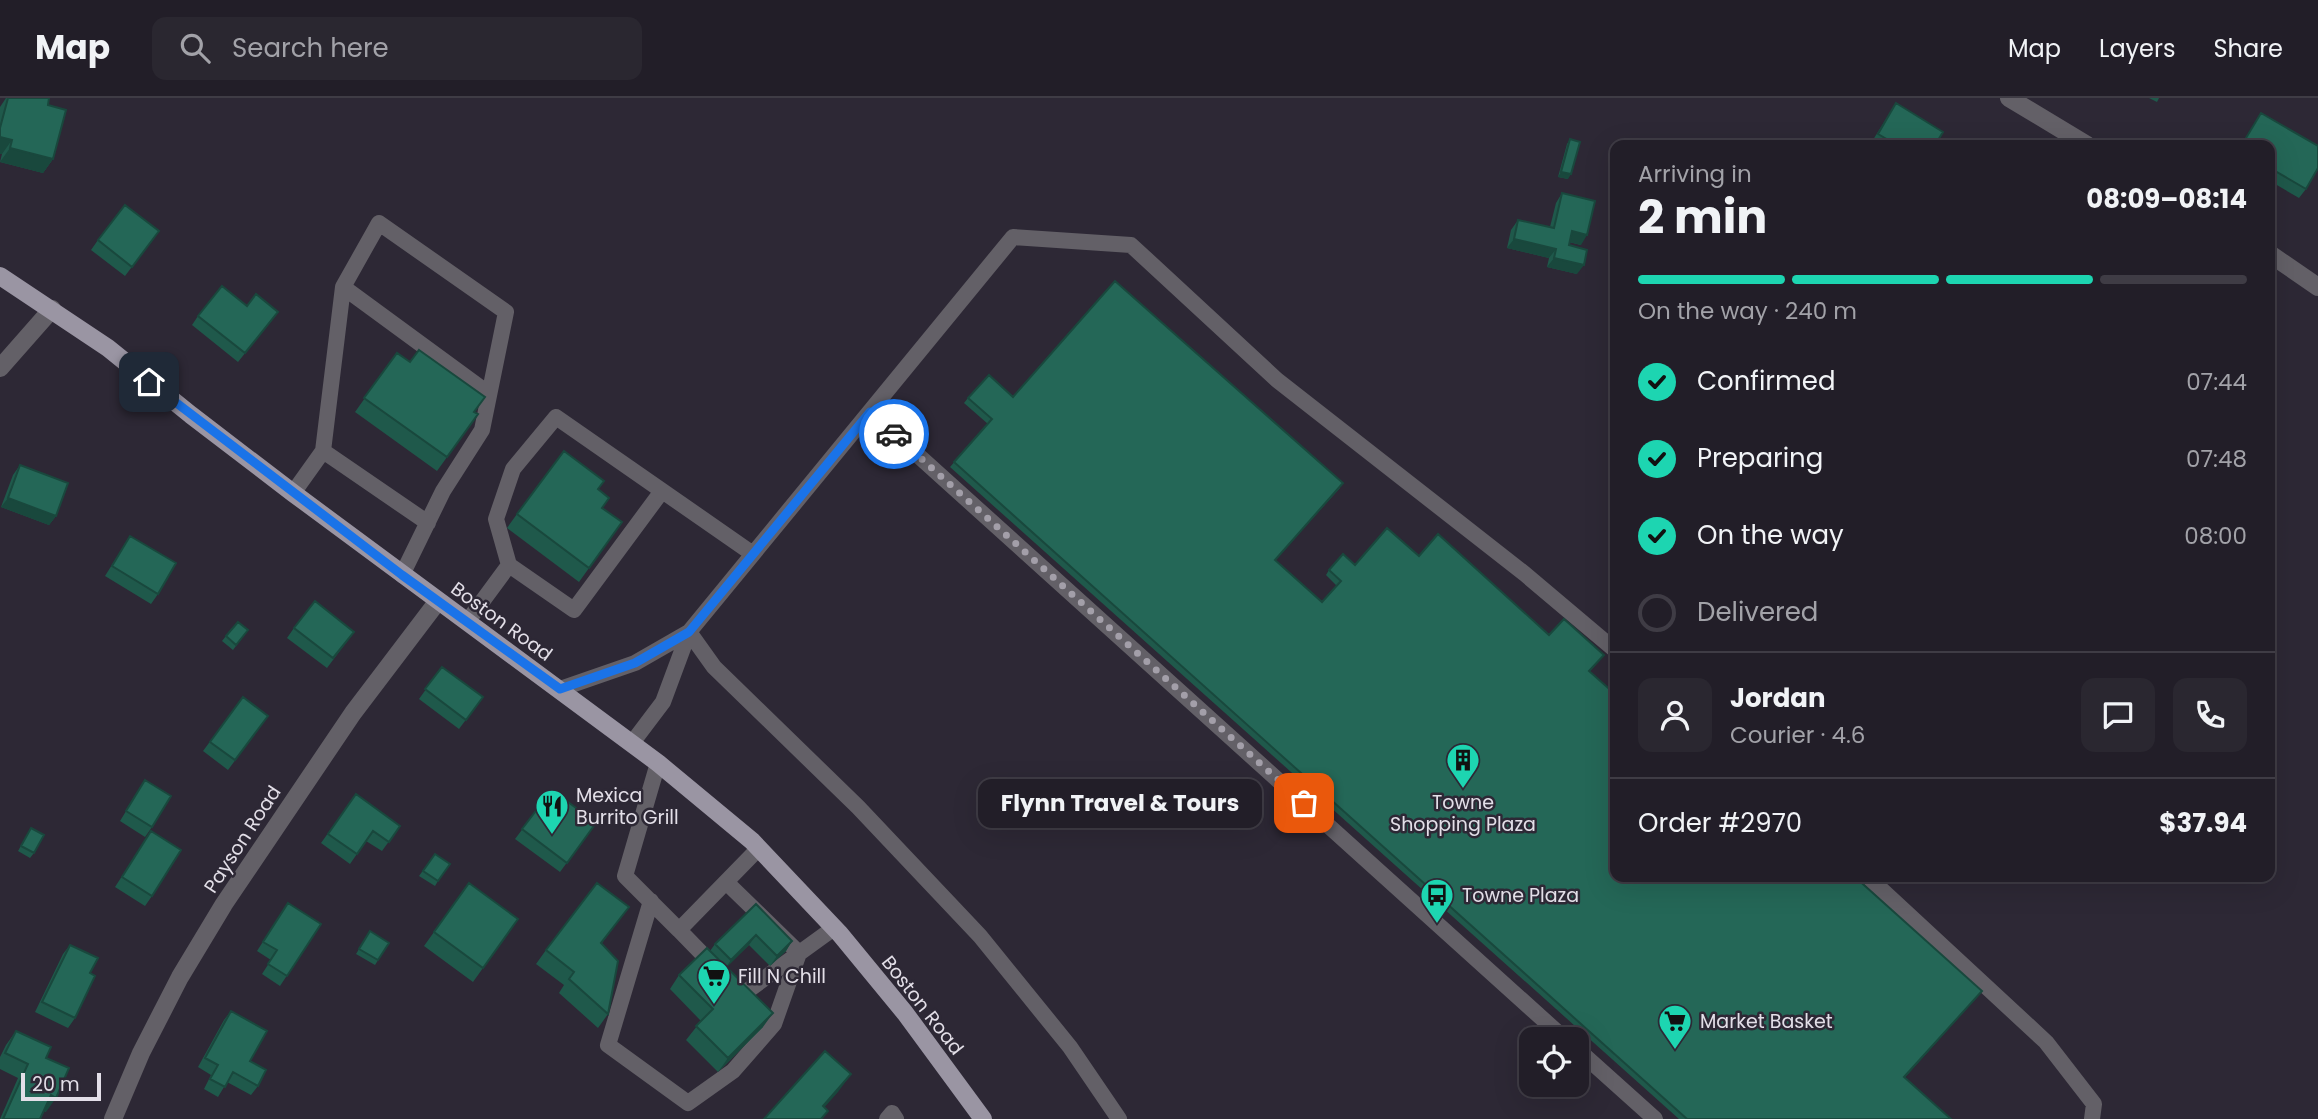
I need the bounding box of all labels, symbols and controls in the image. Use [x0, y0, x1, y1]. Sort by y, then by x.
search box [152, 17, 642, 80]
text: Map [35, 24, 110, 71]
icon: search [176, 29, 214, 67]
text: Search here [232, 30, 389, 66]
text: Map [2008, 32, 2061, 65]
text: Layers [2099, 32, 2175, 65]
text: Share [2213, 32, 2283, 65]
text: Arriving in [1638, 158, 1752, 190]
text: 08:09–08:14 [2086, 181, 2247, 217]
text: 2 min [1638, 185, 1767, 249]
text: On the way · 240 m [1638, 295, 1857, 327]
pin [119, 352, 179, 412]
icon: home [130, 363, 168, 401]
icon: check [1638, 363, 1676, 401]
text: Confirmed [1697, 363, 1835, 399]
text: 07:44 [2186, 366, 2247, 398]
courier [859, 399, 929, 469]
icon: car [875, 415, 913, 453]
icon: check [1638, 440, 1676, 478]
text: Preparing [1697, 440, 1823, 476]
text: 07:48 [2186, 443, 2247, 475]
icon: check [1638, 517, 1676, 555]
text: On the way [1697, 517, 1844, 553]
text: 08:00 [2184, 520, 2247, 552]
street label: Boston Road [445, 575, 558, 667]
text: Delivered [1697, 594, 1818, 630]
button: person [1638, 678, 1712, 752]
button: chat [2081, 678, 2155, 752]
button: phone [2173, 678, 2247, 752]
text: Jordan [1730, 680, 1826, 716]
text: Courier · 4.6 [1730, 719, 1865, 751]
building icon: Towne Shopping Plaza [1444, 741, 1482, 790]
pin [1274, 773, 1334, 833]
callout: Flynn Travel & Tours [978, 778, 1262, 828]
street label: Payson Road [198, 780, 287, 898]
place label: Mexica Burrito Grill [576, 782, 679, 831]
icon: bag [1285, 784, 1323, 822]
restaurant icon: Mexica Burrito Grill [533, 787, 571, 836]
text: Flynn Travel & Tours [1001, 787, 1239, 819]
place label: Towne Shopping Plaza [1390, 789, 1536, 838]
text: Order #2970 [1638, 805, 1802, 841]
text: $37.94 [2159, 805, 2247, 841]
bus stop icon: Towne Plaza [1418, 876, 1456, 925]
place label: Towne Plaza [1462, 882, 1579, 909]
street label: Boston Road [875, 950, 970, 1061]
supermarket icon: Fill N Chill [695, 957, 733, 1006]
place label: Fill N Chill [738, 963, 826, 990]
supermarket icon: Market Basket [1656, 1002, 1694, 1051]
place label: Market Basket [1700, 1008, 1833, 1035]
map controls [1519, 1027, 1589, 1097]
button: locate [1519, 1027, 1589, 1097]
scale bar [21, 1070, 102, 1102]
text: 20 m [32, 1071, 80, 1098]

